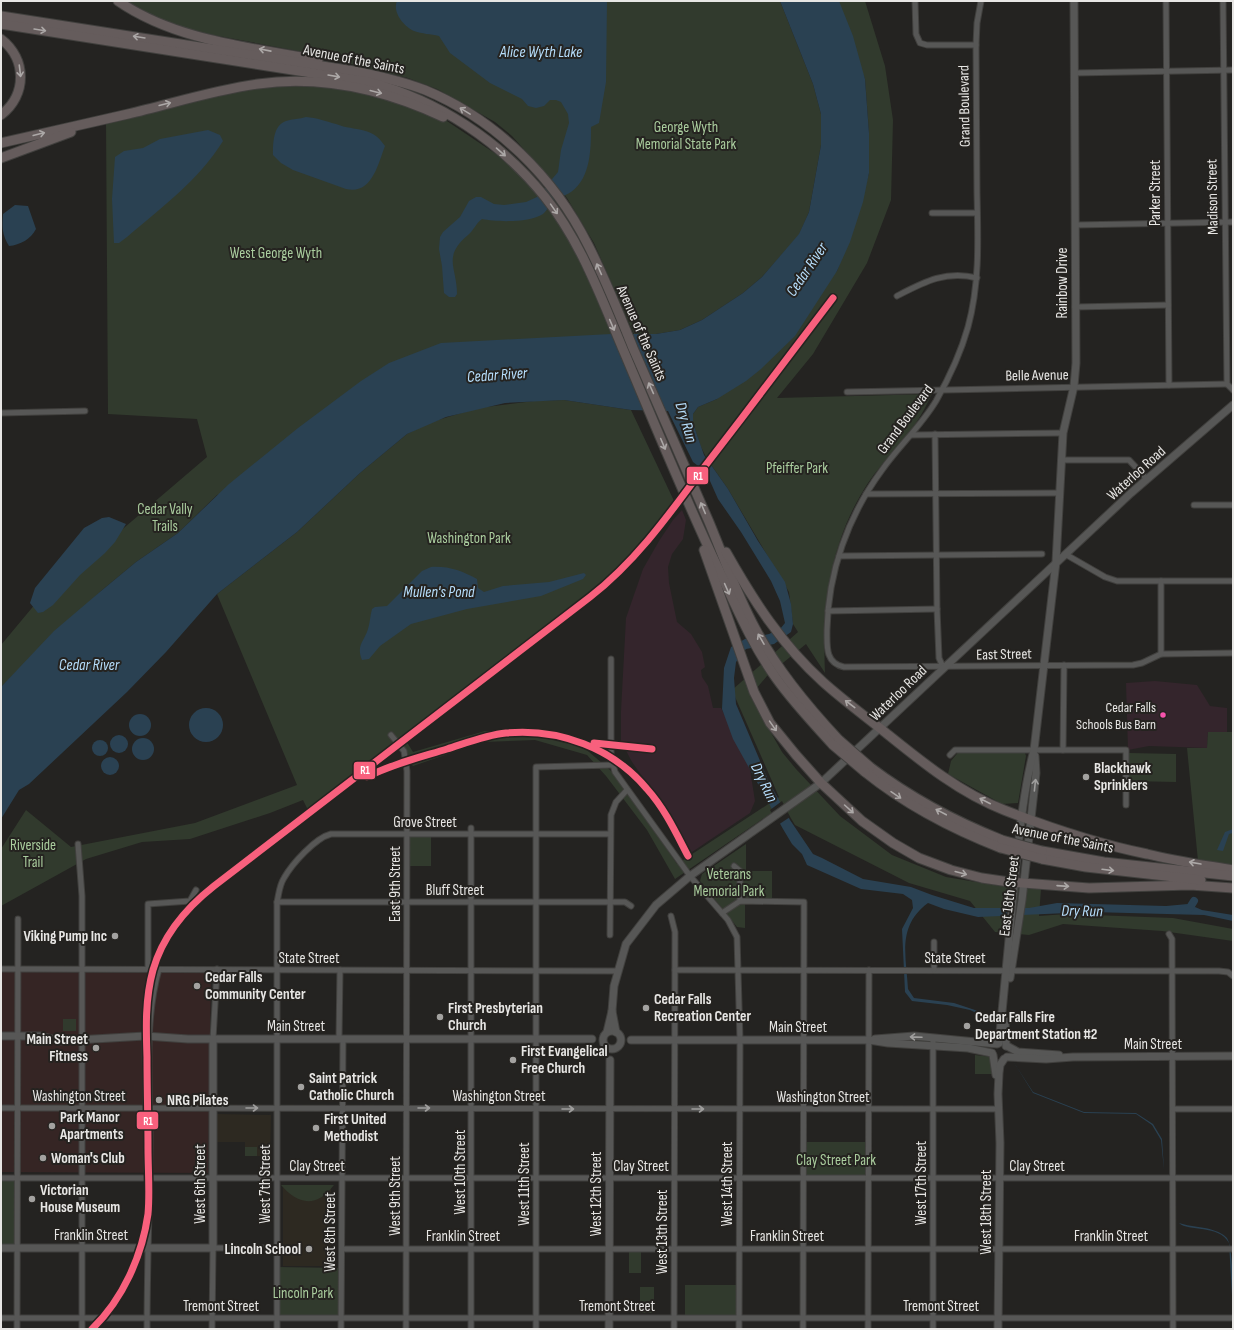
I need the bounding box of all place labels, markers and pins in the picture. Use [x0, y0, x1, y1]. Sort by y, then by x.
place label: Cedar Falls Schools Bus Barn [1076, 699, 1156, 733]
marker: Cedar Falls Schools Bus Barn [1158, 710, 1168, 720]
place label: Blackhawk Sprinklers [1094, 759, 1152, 795]
marker: Blackhawk Sprinklers [1081, 772, 1091, 782]
place label: Viking Pump Inc [23, 927, 107, 946]
marker: Viking Pump Inc [110, 931, 120, 941]
place label: Cedar Falls Community Center [205, 968, 306, 1004]
marker: Cedar Falls Community Center [192, 981, 202, 991]
place label: Cedar Falls Recreation Center [654, 990, 751, 1026]
place label: First Presbyterian Church [448, 999, 543, 1035]
marker: Cedar Falls Recreation Center [641, 1003, 651, 1013]
place label: Cedar Falls Fire Department Station #2 [975, 1008, 1097, 1044]
marker: First Presbyterian Church [435, 1012, 445, 1022]
marker: Cedar Falls Fire Department Station #2 [962, 1021, 972, 1031]
place label: Main Street Fitness [26, 1030, 88, 1066]
place label: First Evangelical Free Church [521, 1042, 608, 1078]
marker: Main Street Fitness [91, 1043, 101, 1053]
marker: First Evangelical Free Church [508, 1055, 518, 1065]
place label: Saint Patrick Catholic Church [309, 1069, 394, 1105]
marker: Saint Patrick Catholic Church [296, 1082, 306, 1092]
place label: NRG Pilates [167, 1091, 229, 1110]
marker: NRG Pilates [154, 1095, 164, 1105]
place label: Park Manor Apartments [59, 1108, 124, 1144]
place label: First United Methodist [324, 1110, 386, 1146]
marker: Park Manor Apartments [47, 1121, 57, 1131]
marker: First United Methodist [311, 1123, 321, 1133]
place label: Woman's Club [51, 1149, 125, 1168]
marker: Woman's Club [38, 1153, 48, 1163]
place label: Victorian House Museum [40, 1181, 120, 1217]
marker: Victorian House Museum [27, 1194, 37, 1204]
place label: Lincoln School [225, 1240, 301, 1259]
marker: Lincoln School [304, 1244, 314, 1254]

